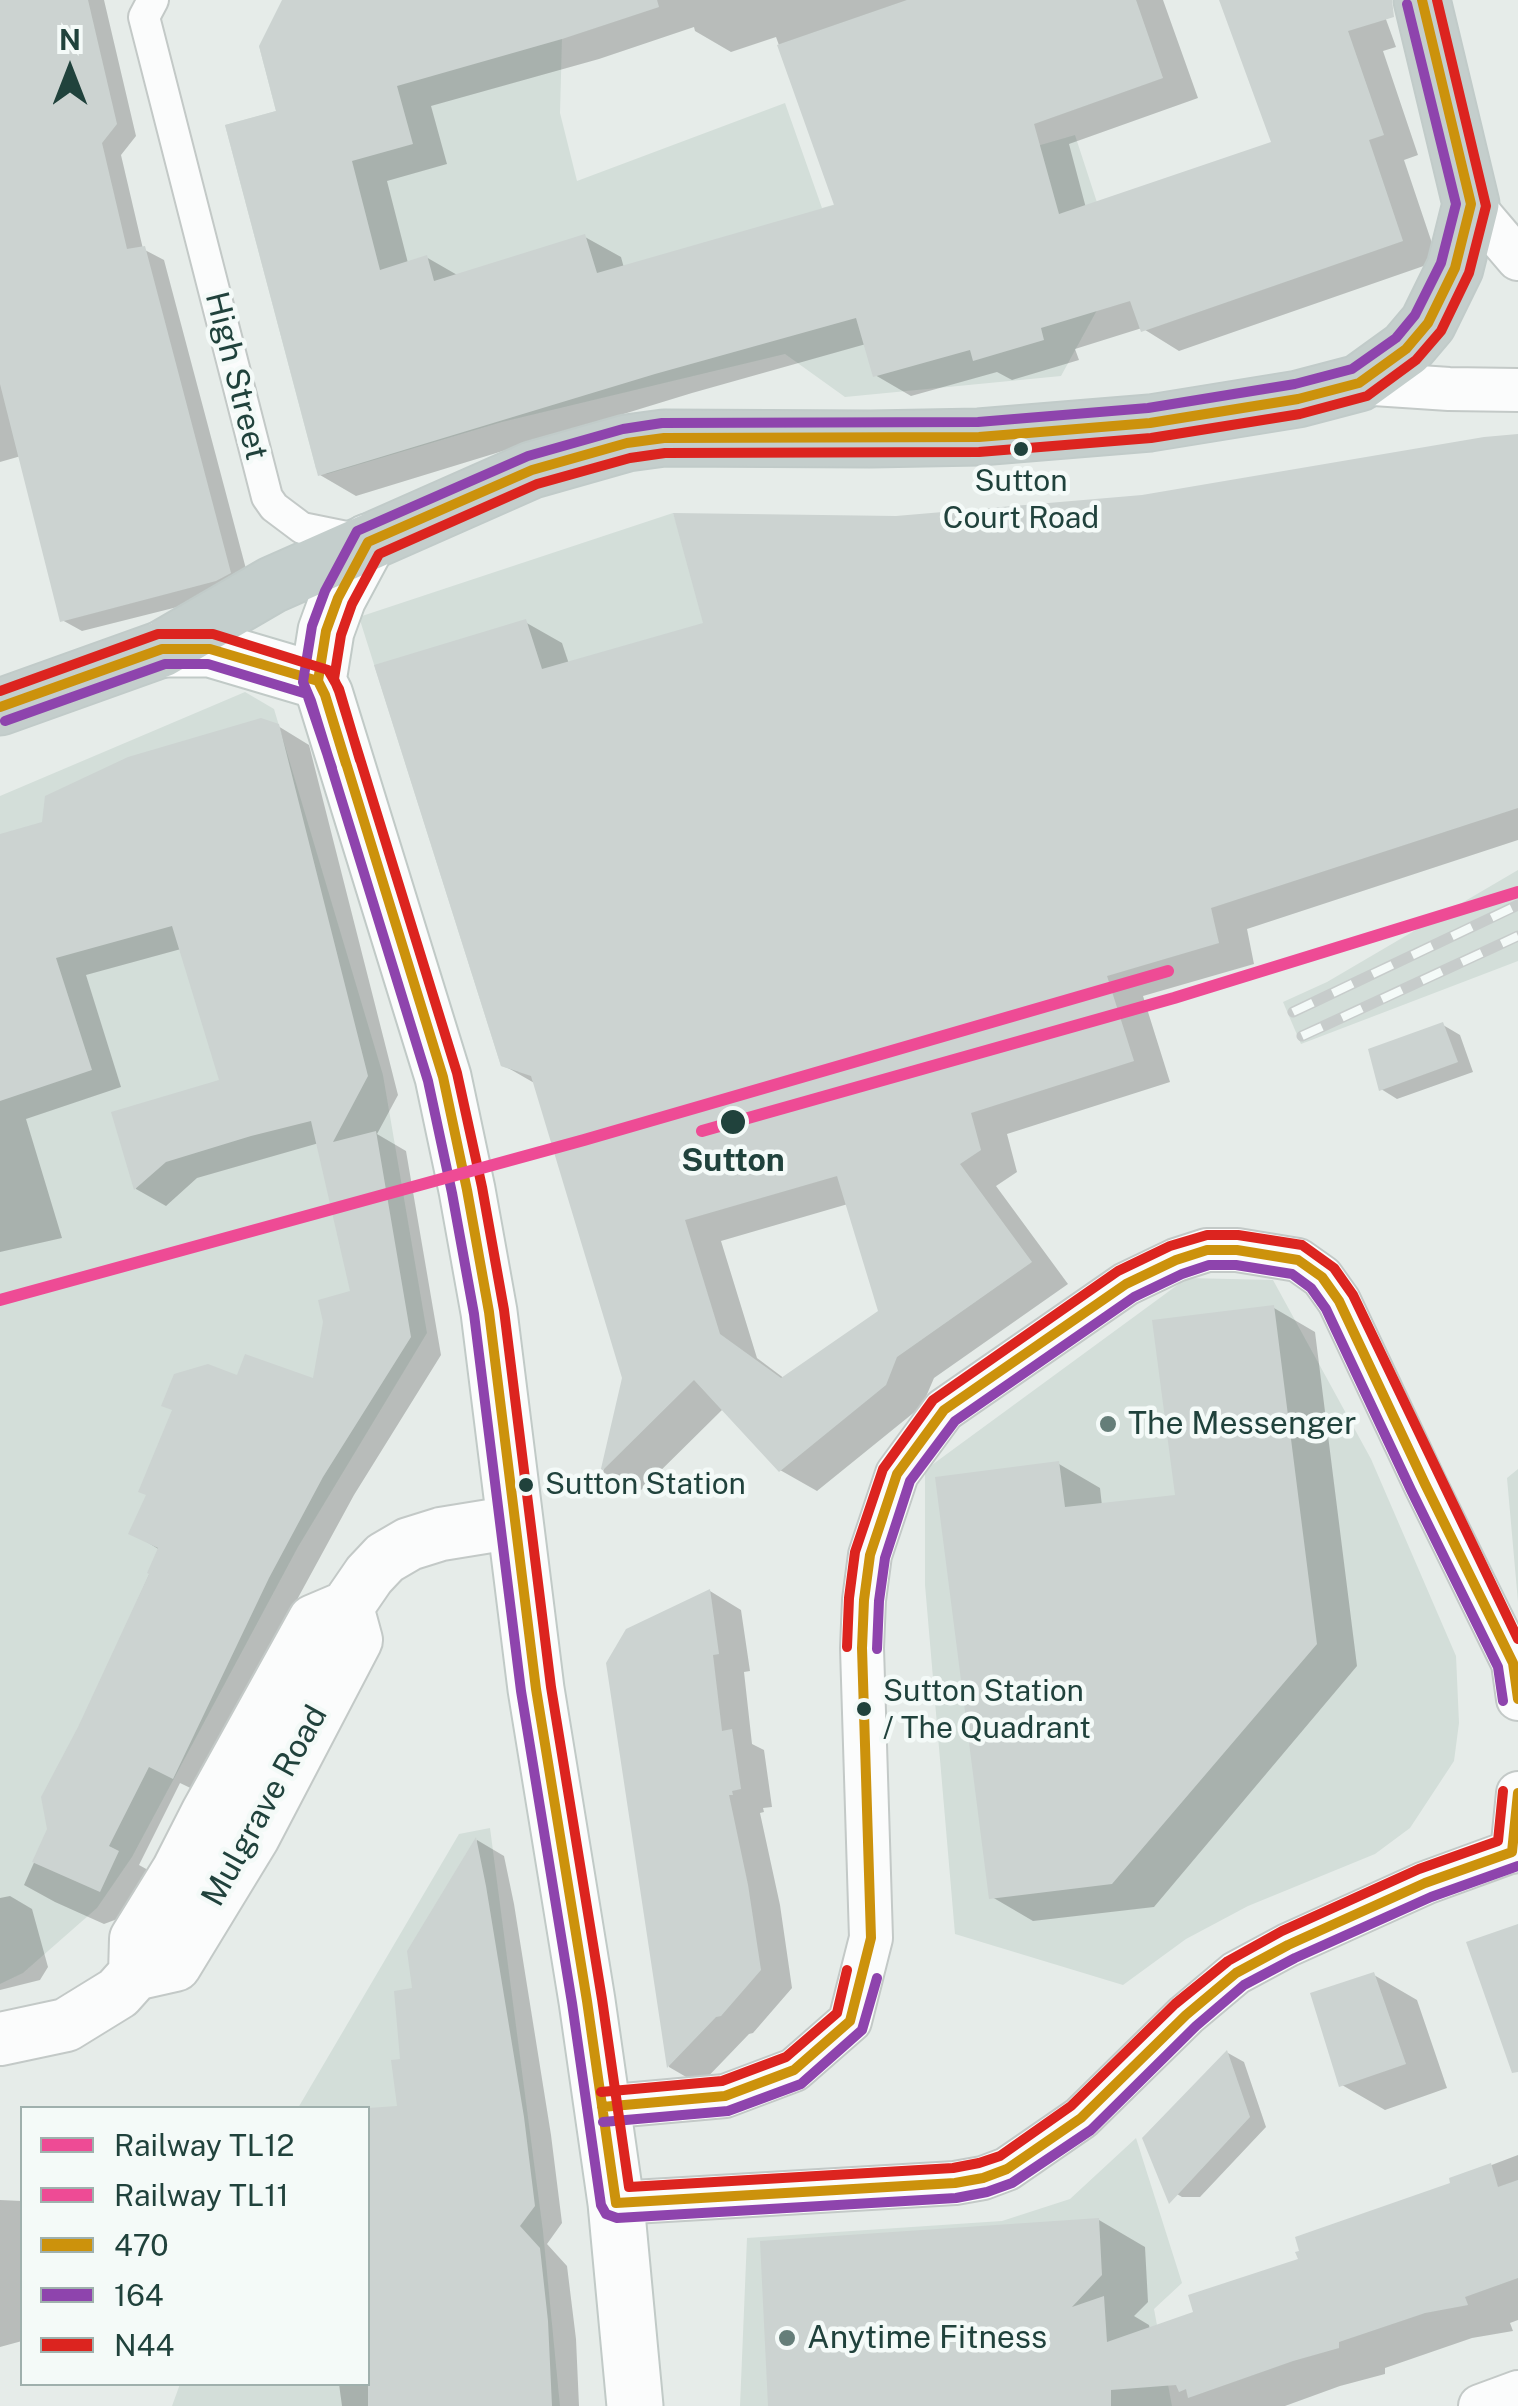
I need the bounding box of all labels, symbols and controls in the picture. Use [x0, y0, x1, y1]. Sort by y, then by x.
north arrow [20, 20, 120, 120]
text: N [59, 23, 81, 56]
street label: High Street [197, 288, 275, 464]
marker: Sutton Court Road [1011, 439, 1031, 459]
place label: Sutton Court Road [943, 464, 1099, 534]
marker: Sutton [718, 1107, 748, 1137]
place label: Sutton [681, 1142, 785, 1180]
place label: The Messenger [1128, 1405, 1356, 1443]
marker: The Messenger [1097, 1413, 1119, 1435]
place label: Sutton Station [545, 1467, 746, 1503]
marker: Sutton Station [516, 1475, 536, 1495]
place label: Sutton Station / The Quadrant [883, 1674, 1091, 1744]
street label: Mulgrave Road [194, 1699, 336, 1913]
marker: Sutton Station / The Quadrant [854, 1699, 874, 1719]
legend [20, 2106, 370, 2386]
text: Railway TL12 [114, 2127, 294, 2163]
text: Railway TL11 [114, 2177, 289, 2213]
text: 470 [114, 2227, 169, 2263]
text: 164 [114, 2277, 164, 2313]
place label: Anytime Fitness [807, 2319, 1047, 2357]
text: N44 [114, 2327, 174, 2363]
marker: Anytime Fitness [776, 2327, 798, 2349]

